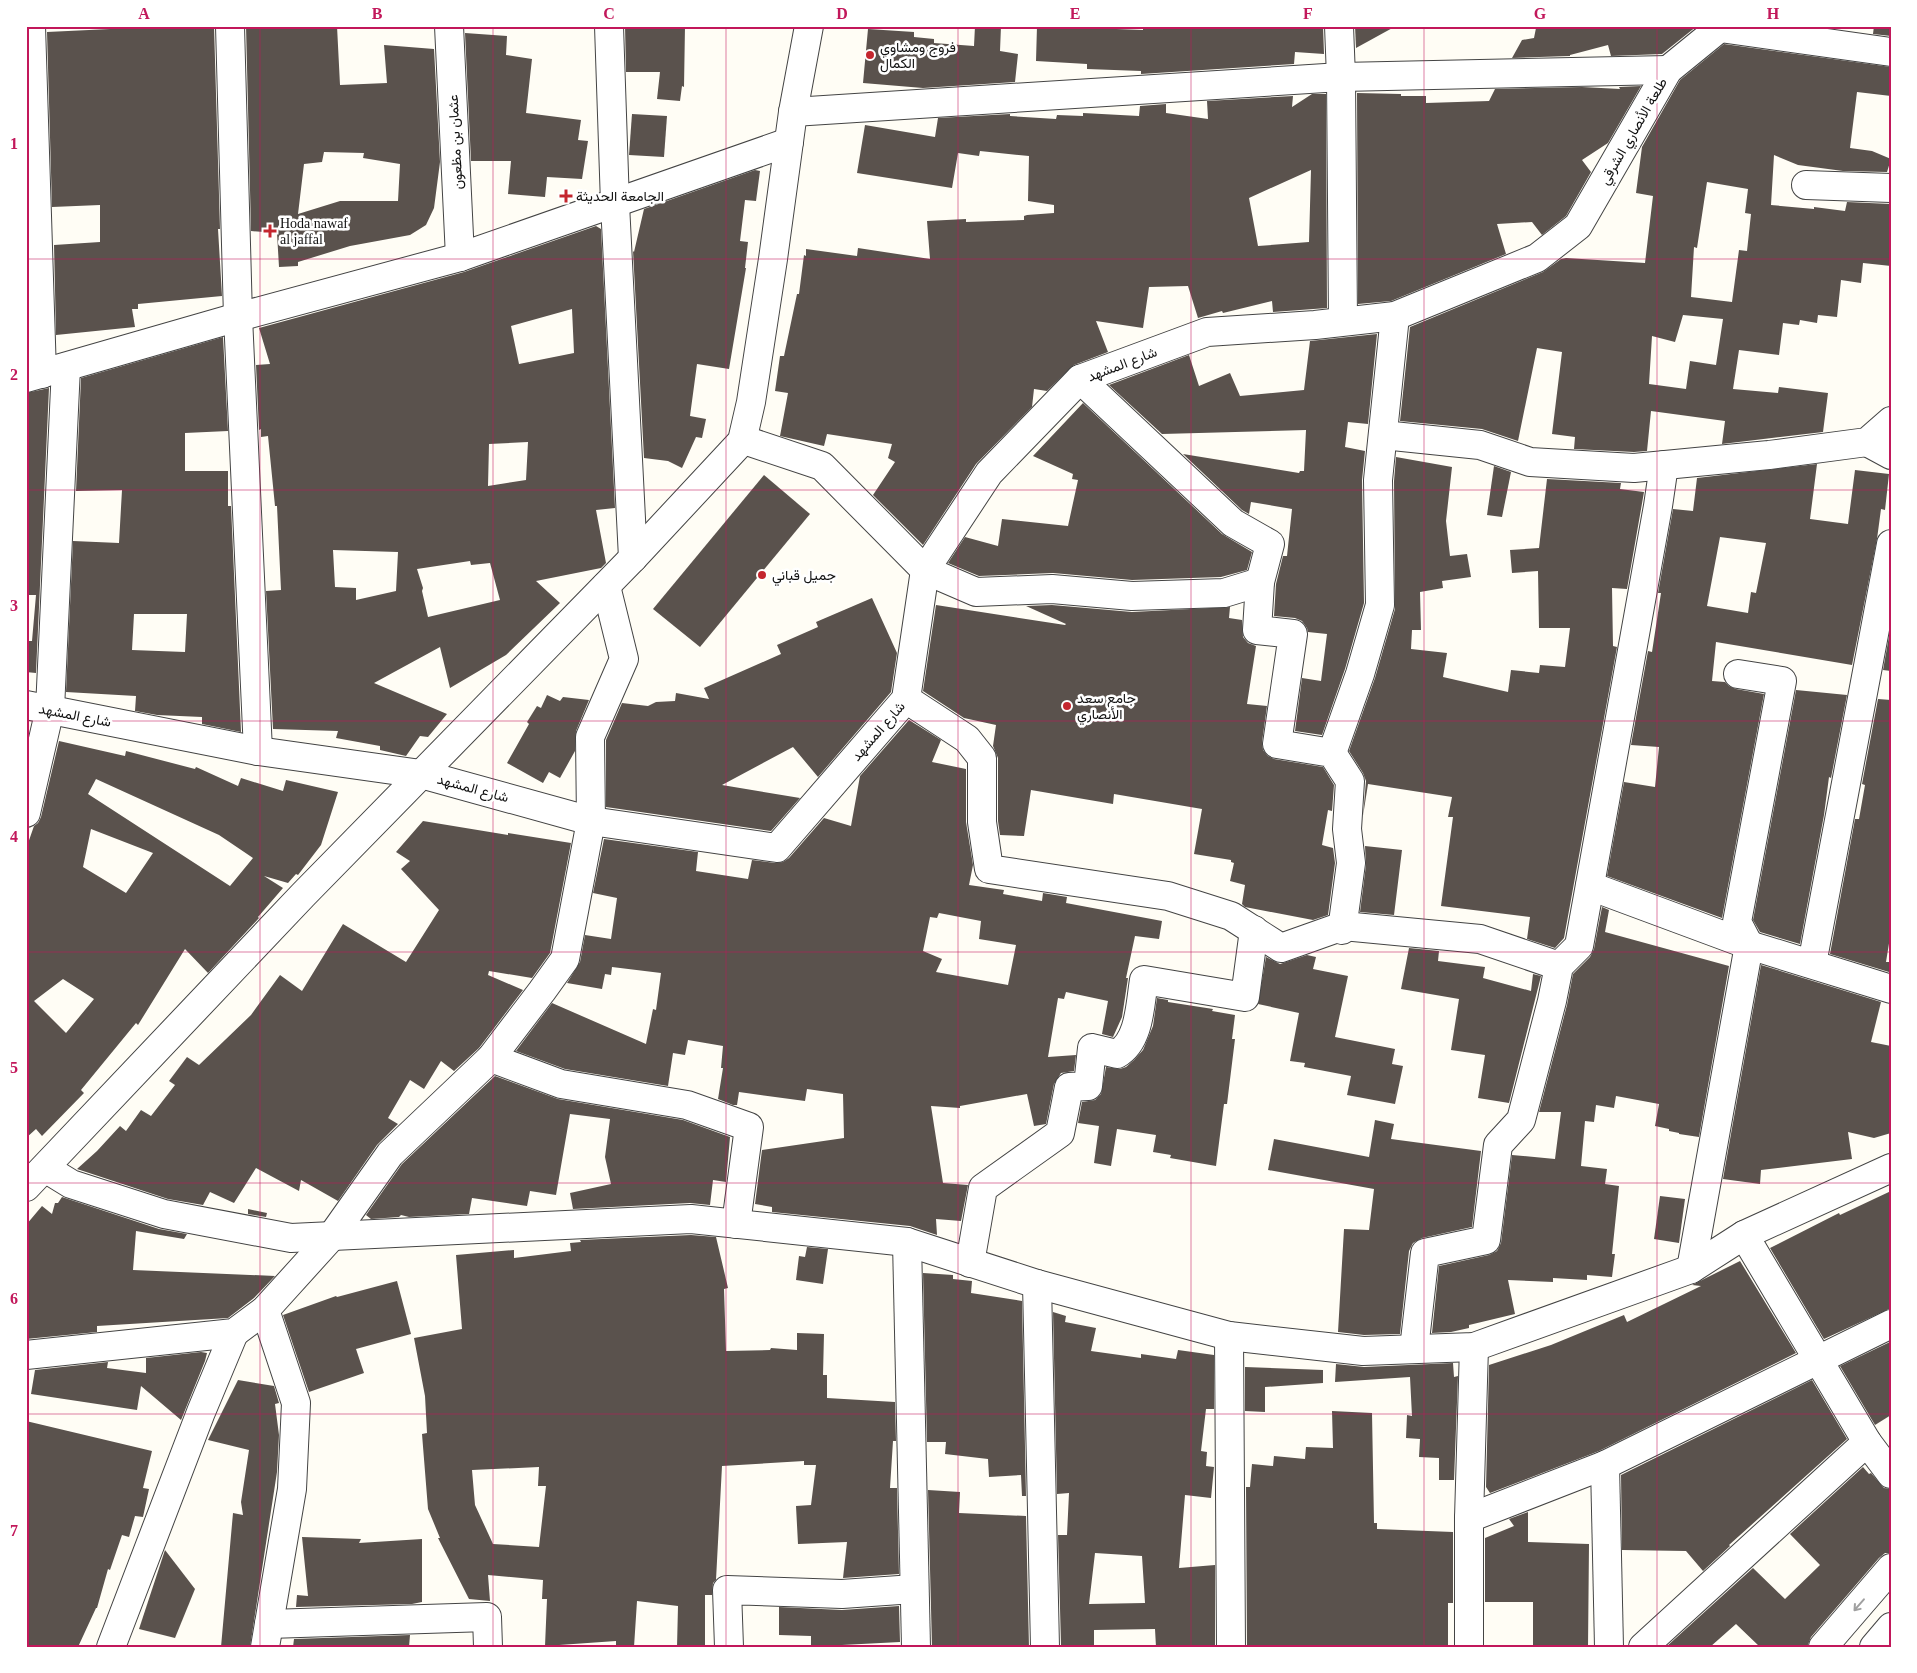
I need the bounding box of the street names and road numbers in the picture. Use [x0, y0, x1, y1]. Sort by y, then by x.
street label: طلعة الأنصاري الشرقي [1596, 75, 1674, 189]
street label: عثمان بن مظعون [446, 94, 466, 190]
street label: شارع المشهد [1085, 344, 1160, 387]
street label: شارع المشهد [849, 699, 910, 766]
street label: شارع المشهد [37, 701, 112, 733]
street label: شارع المشهد [435, 772, 510, 808]

